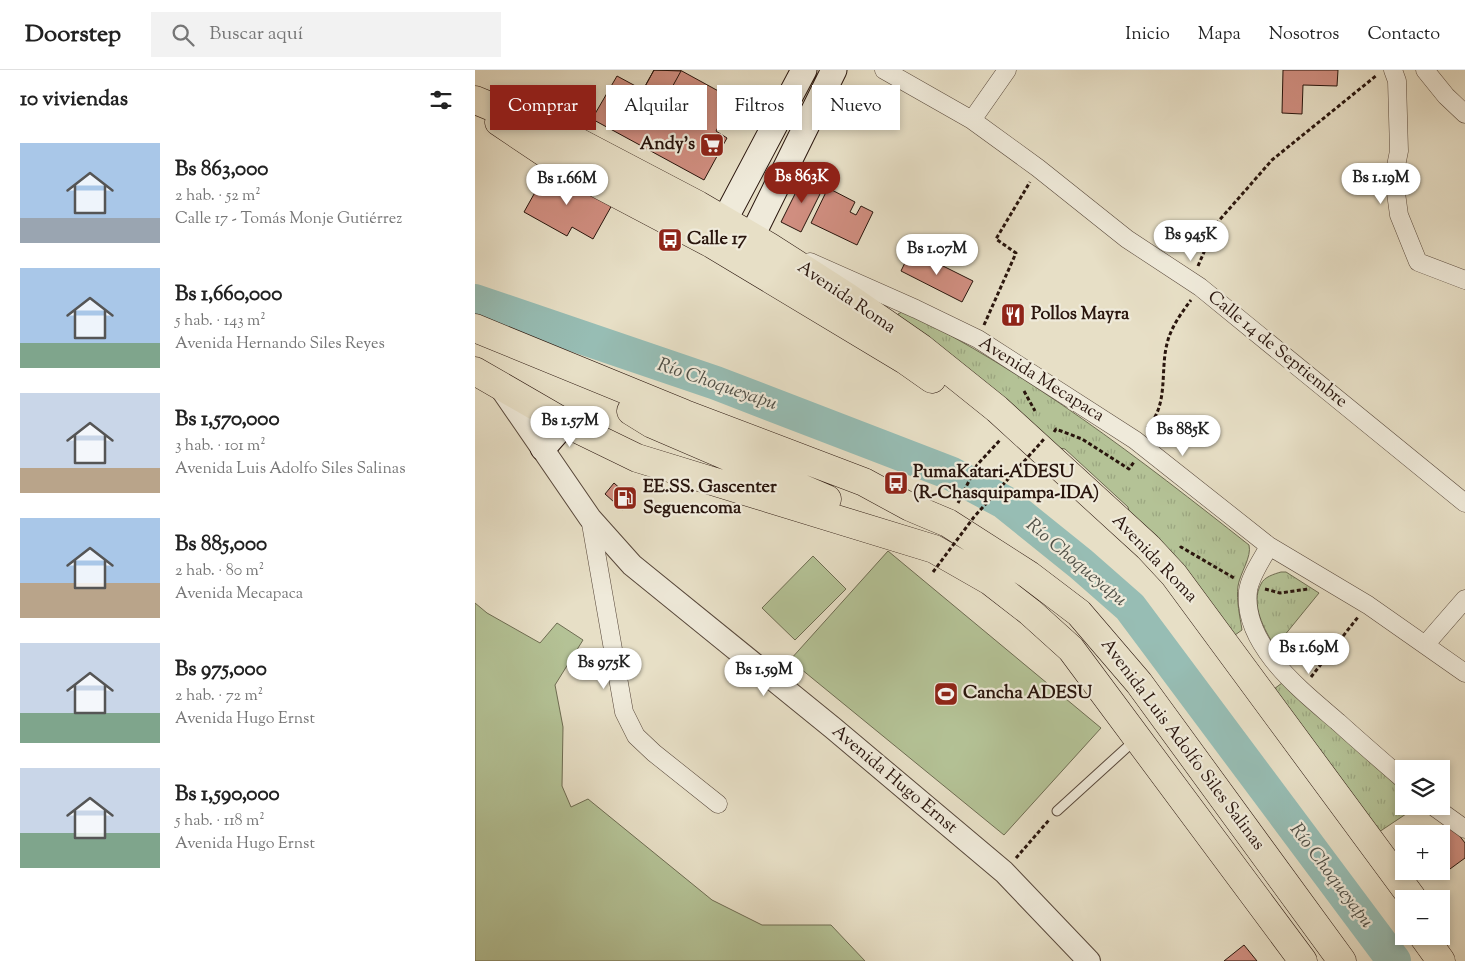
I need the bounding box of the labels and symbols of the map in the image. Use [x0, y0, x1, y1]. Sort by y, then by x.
place label: Andy's [640, 132, 695, 158]
supermarket icon: Andy's [699, 132, 725, 158]
pin: Bs 863K [756, 162, 848, 204]
pin: Bs 1.19M [1329, 162, 1433, 205]
pin: Bs 1.66M [515, 164, 619, 206]
pin: Bs 945K [1145, 220, 1237, 262]
bus stop icon: Calle 17 [657, 227, 683, 253]
place label: Calle 17 [687, 227, 748, 253]
pin: Bs 1.07M [885, 234, 989, 276]
street label: Avenida Roma [791, 255, 901, 341]
street label: Calle 14 de Septiembre [1201, 285, 1353, 415]
restaurant icon: Pollos Mayra [1000, 302, 1026, 328]
place label: Pollos Mayra [1031, 302, 1130, 328]
street label: Avenida Mecapaca [973, 331, 1109, 429]
water label: Río Choqueyapu [654, 352, 780, 418]
pin: Bs 1.57M [518, 406, 622, 448]
pin: Bs 885K [1137, 414, 1229, 457]
place label: PumaKatari-ADESU (R-Chasquipampa-IDA) [913, 460, 1099, 507]
bus stop icon: PumaKatari-ADESU (R-Chasquipampa-IDA) [883, 470, 909, 496]
place label: EE.SS. Gascenter Seguencoma [643, 475, 777, 522]
fuel station icon: EE.SS. Gascenter Seguencoma [612, 485, 638, 511]
street label: Avenida Roma [1105, 509, 1203, 609]
water label: Río Choqueyapu [1019, 512, 1133, 614]
pin: Bs 1.69M [1257, 632, 1361, 675]
street label: Avenida Luis Adolfo Siles Salinas [1094, 634, 1270, 856]
pin: Bs 975K [558, 648, 650, 690]
pin: Bs 1.59M [712, 654, 816, 697]
sports icon: Cancha ADESU [933, 681, 959, 707]
place label: Cancha ADESU [963, 681, 1092, 707]
street label: Avenida Hugo Ernst [825, 719, 963, 841]
water label: Río Choqueyapu [1283, 818, 1379, 934]

